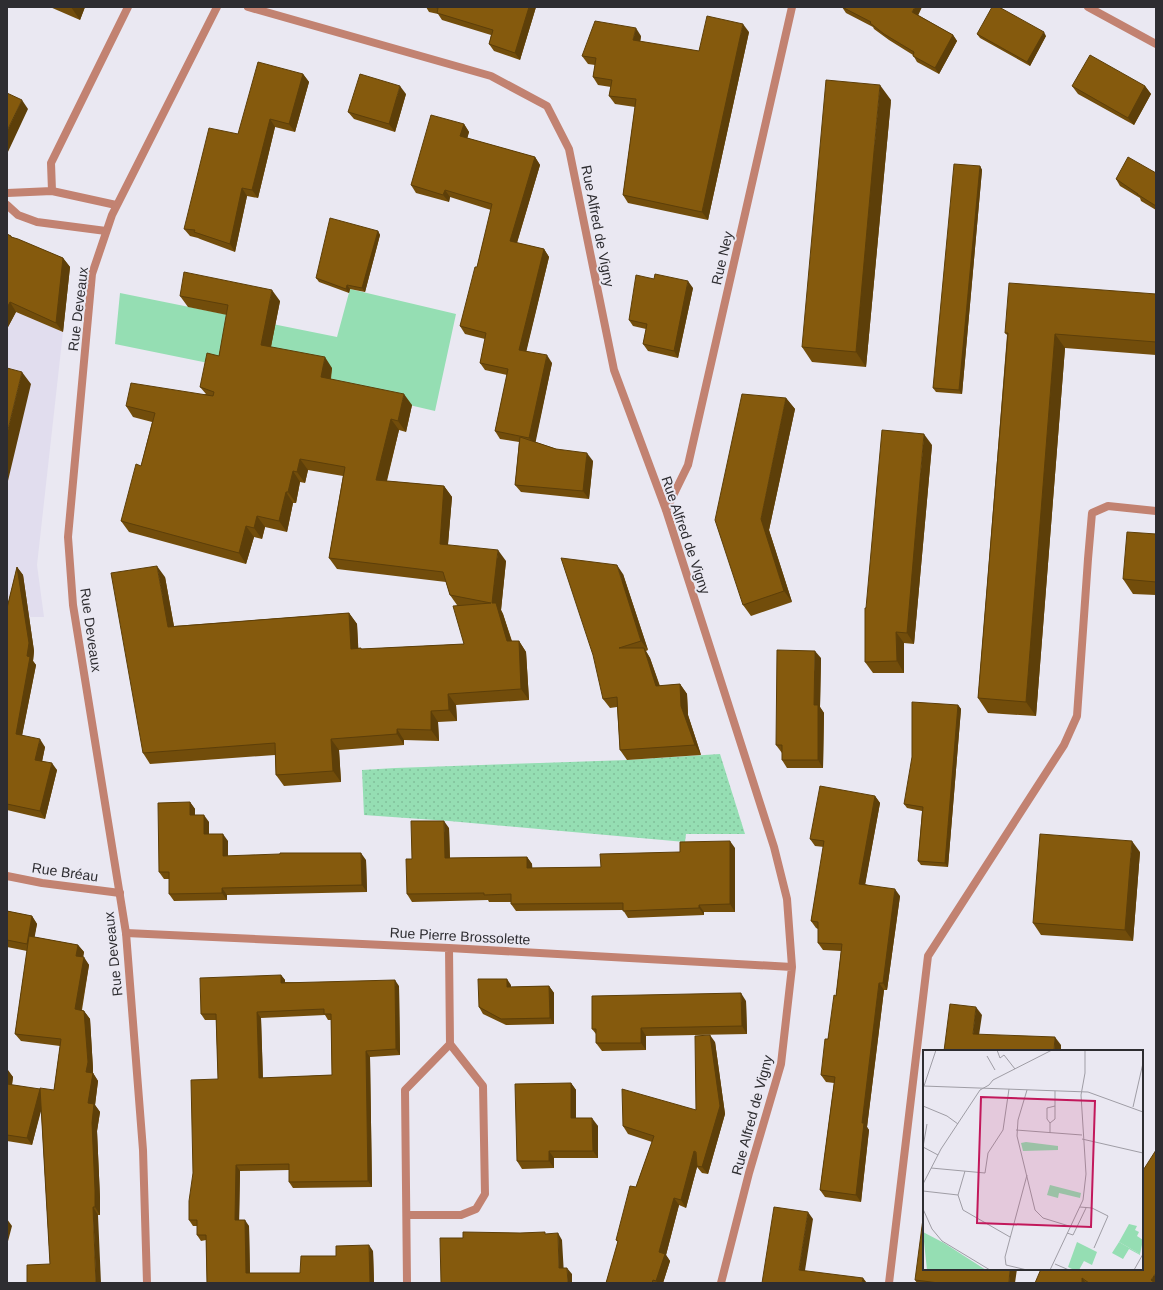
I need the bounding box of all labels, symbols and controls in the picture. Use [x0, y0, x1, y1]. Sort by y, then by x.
street label: Rue Alfred de Vigny [578, 164, 618, 288]
street label: Rue Ney [708, 230, 736, 286]
street label: Rue Deveaux [65, 266, 91, 352]
street label: Rue Alfred de Vigny [658, 474, 714, 596]
street label: Rue Deveaux [77, 587, 105, 673]
street label: Rue Bréau [31, 859, 99, 885]
street label: Rue Deveaux [101, 911, 125, 997]
street label: Rue Pierre Brossolette [389, 924, 531, 948]
inset map [923, 1050, 1143, 1270]
street label: Rue Alfred de Vigny [728, 1053, 776, 1177]

